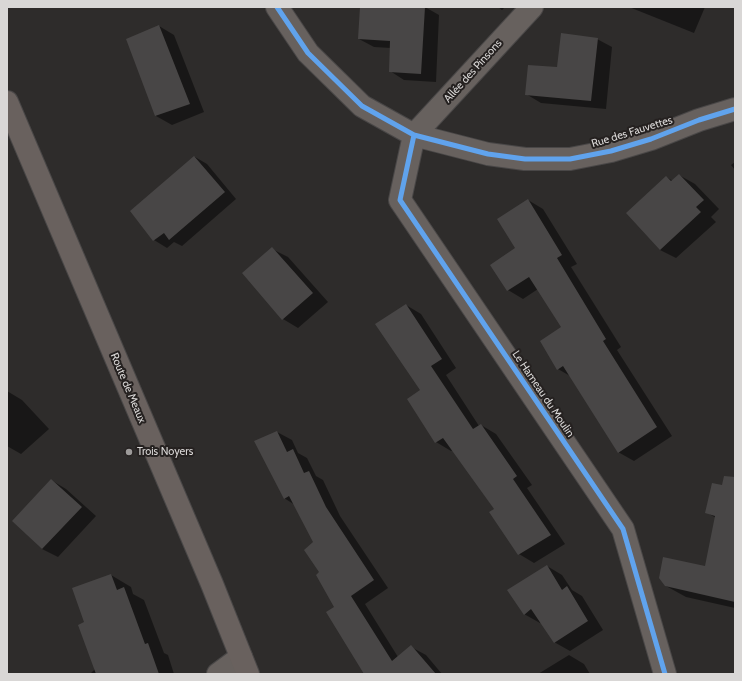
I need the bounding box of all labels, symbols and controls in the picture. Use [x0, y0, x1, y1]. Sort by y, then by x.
street label: Allée des Pinsons [441, 37, 505, 105]
street label: Rue des Fauvettes [590, 113, 674, 151]
street label: Le Hameau du Moulin [509, 348, 577, 440]
street label: Route de Meaux [107, 351, 149, 425]
place label: Trois Noyers [137, 445, 193, 459]
marker: Trois Noyers [124, 447, 134, 457]

